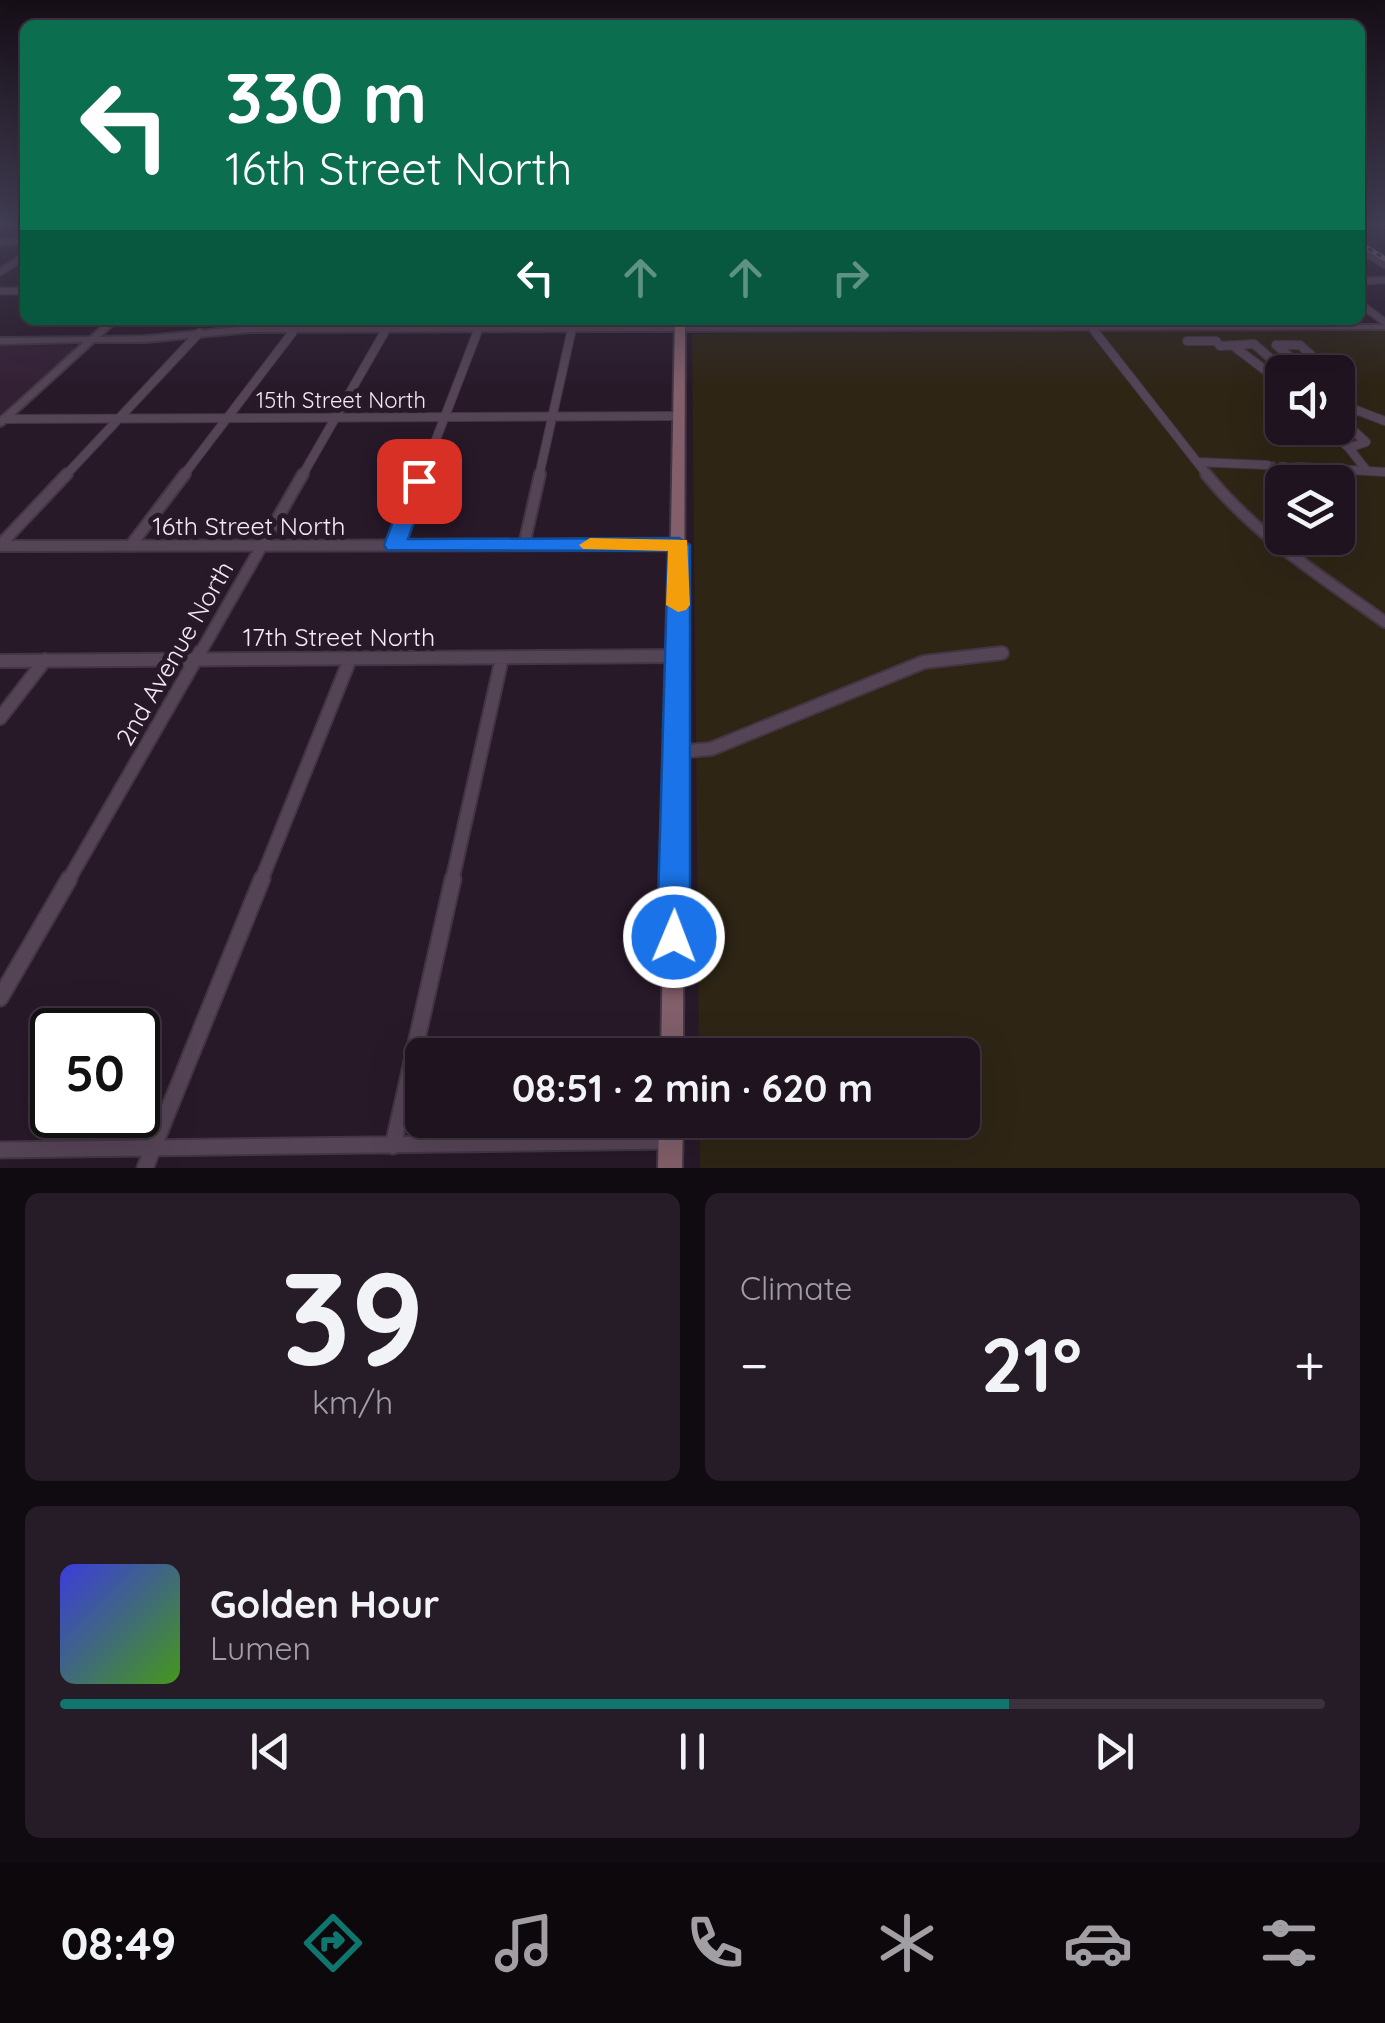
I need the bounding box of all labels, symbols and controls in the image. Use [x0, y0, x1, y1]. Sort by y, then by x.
text: 330 m [225, 53, 427, 141]
icon: left [60, 60, 190, 190]
text: 16th Street North [225, 140, 572, 196]
icon: left [508, 250, 563, 305]
icon: ahead [613, 250, 668, 305]
icon: ahead [718, 250, 773, 305]
icon: right [823, 250, 878, 305]
map controls [1265, 355, 1355, 555]
button: sound [1265, 355, 1355, 445]
street label: 15th Street North [256, 386, 426, 414]
pin [377, 439, 462, 524]
icon: arrive [392, 454, 447, 509]
button: layers [1265, 465, 1355, 555]
street label: 16th Street North [153, 510, 345, 541]
street label: 2nd Avenue North [109, 555, 239, 751]
street label: 17th Street North [243, 621, 435, 652]
position arrow [622, 885, 726, 989]
speed limit sign: 50 [30, 1008, 160, 1138]
text: 08:51 · 2 min · 620 m [512, 1064, 873, 1112]
text: 39 [281, 1235, 424, 1398]
text: Climate [740, 1268, 852, 1308]
text: 21° [981, 1317, 1082, 1411]
text: − [740, 1330, 769, 1399]
text: + [1294, 1330, 1325, 1399]
text: km/h [312, 1382, 393, 1422]
text: Golden Hour [210, 1580, 439, 1628]
text: Lumen [210, 1628, 311, 1668]
icon: previous [243, 1724, 298, 1779]
icon: pause [665, 1724, 720, 1779]
icon: next [1087, 1724, 1142, 1779]
icon: directions [298, 1908, 368, 1978]
icon: music [489, 1908, 559, 1978]
icon: phone [680, 1908, 750, 1978]
icon: climate [872, 1908, 942, 1978]
icon: car [1063, 1908, 1133, 1978]
icon: filters [1254, 1908, 1324, 1978]
text: 08:49 [61, 1915, 176, 1971]

